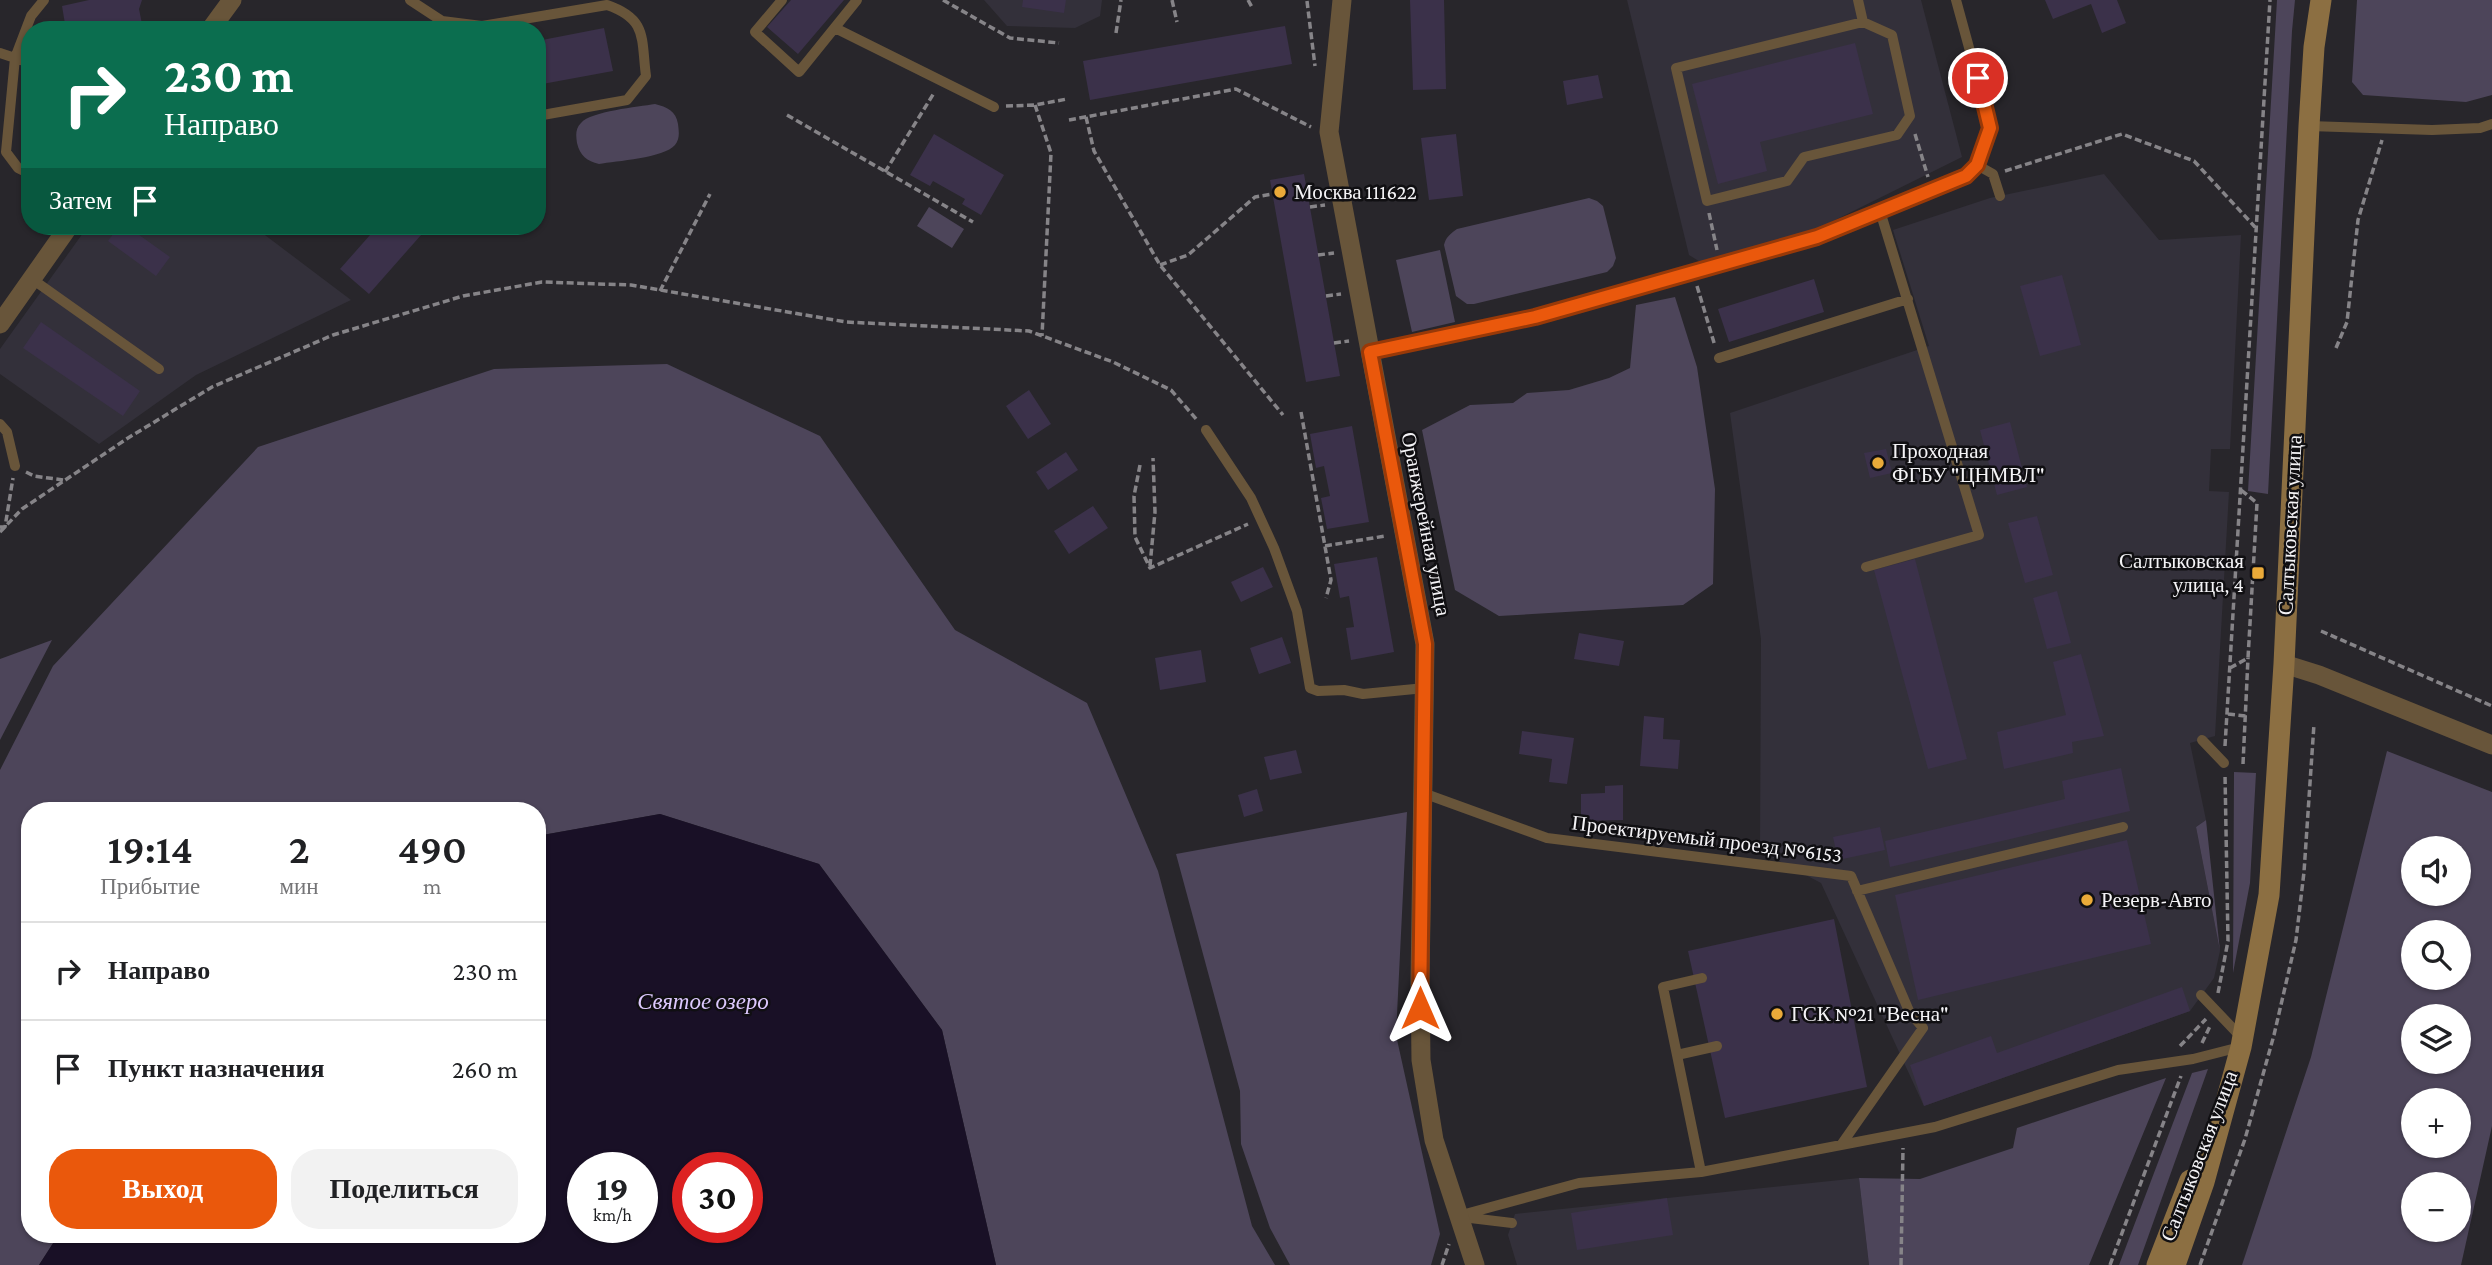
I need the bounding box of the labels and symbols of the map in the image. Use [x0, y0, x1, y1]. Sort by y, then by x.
pin [1948, 48, 2008, 108]
place label: Москва 111622 [1294, 180, 1417, 204]
marker: Москва 111622 [1272, 184, 1288, 200]
street label: Оранжерейная улица [1396, 430, 1456, 619]
street label: Салтыковская улица [2273, 433, 2307, 616]
place label: Проходная ФГБУ "ЦНМВЛ" [1892, 439, 2045, 487]
marker: Проходная ФГБУ "ЦНМВЛ" [1870, 455, 1886, 471]
place label: Салтыковская улица, 4 [2119, 549, 2244, 597]
marker: Салтыковская улица, 4 [2250, 565, 2266, 581]
street label: Проектируемый проезд №6153 [1570, 811, 1844, 867]
place label: Резерв-Авто [2101, 888, 2212, 912]
marker: Резерв-Авто [2079, 892, 2095, 908]
position arrow [1383, 971, 1457, 1045]
water label: Святое озеро [637, 988, 769, 1014]
place label: ГСК №21 "Весна" [1791, 1002, 1949, 1026]
marker: ГСК №21 "Весна" [1769, 1006, 1785, 1022]
street label: Салтыковская улица [2155, 1067, 2243, 1245]
speed limit sign: 30 [672, 1152, 763, 1243]

